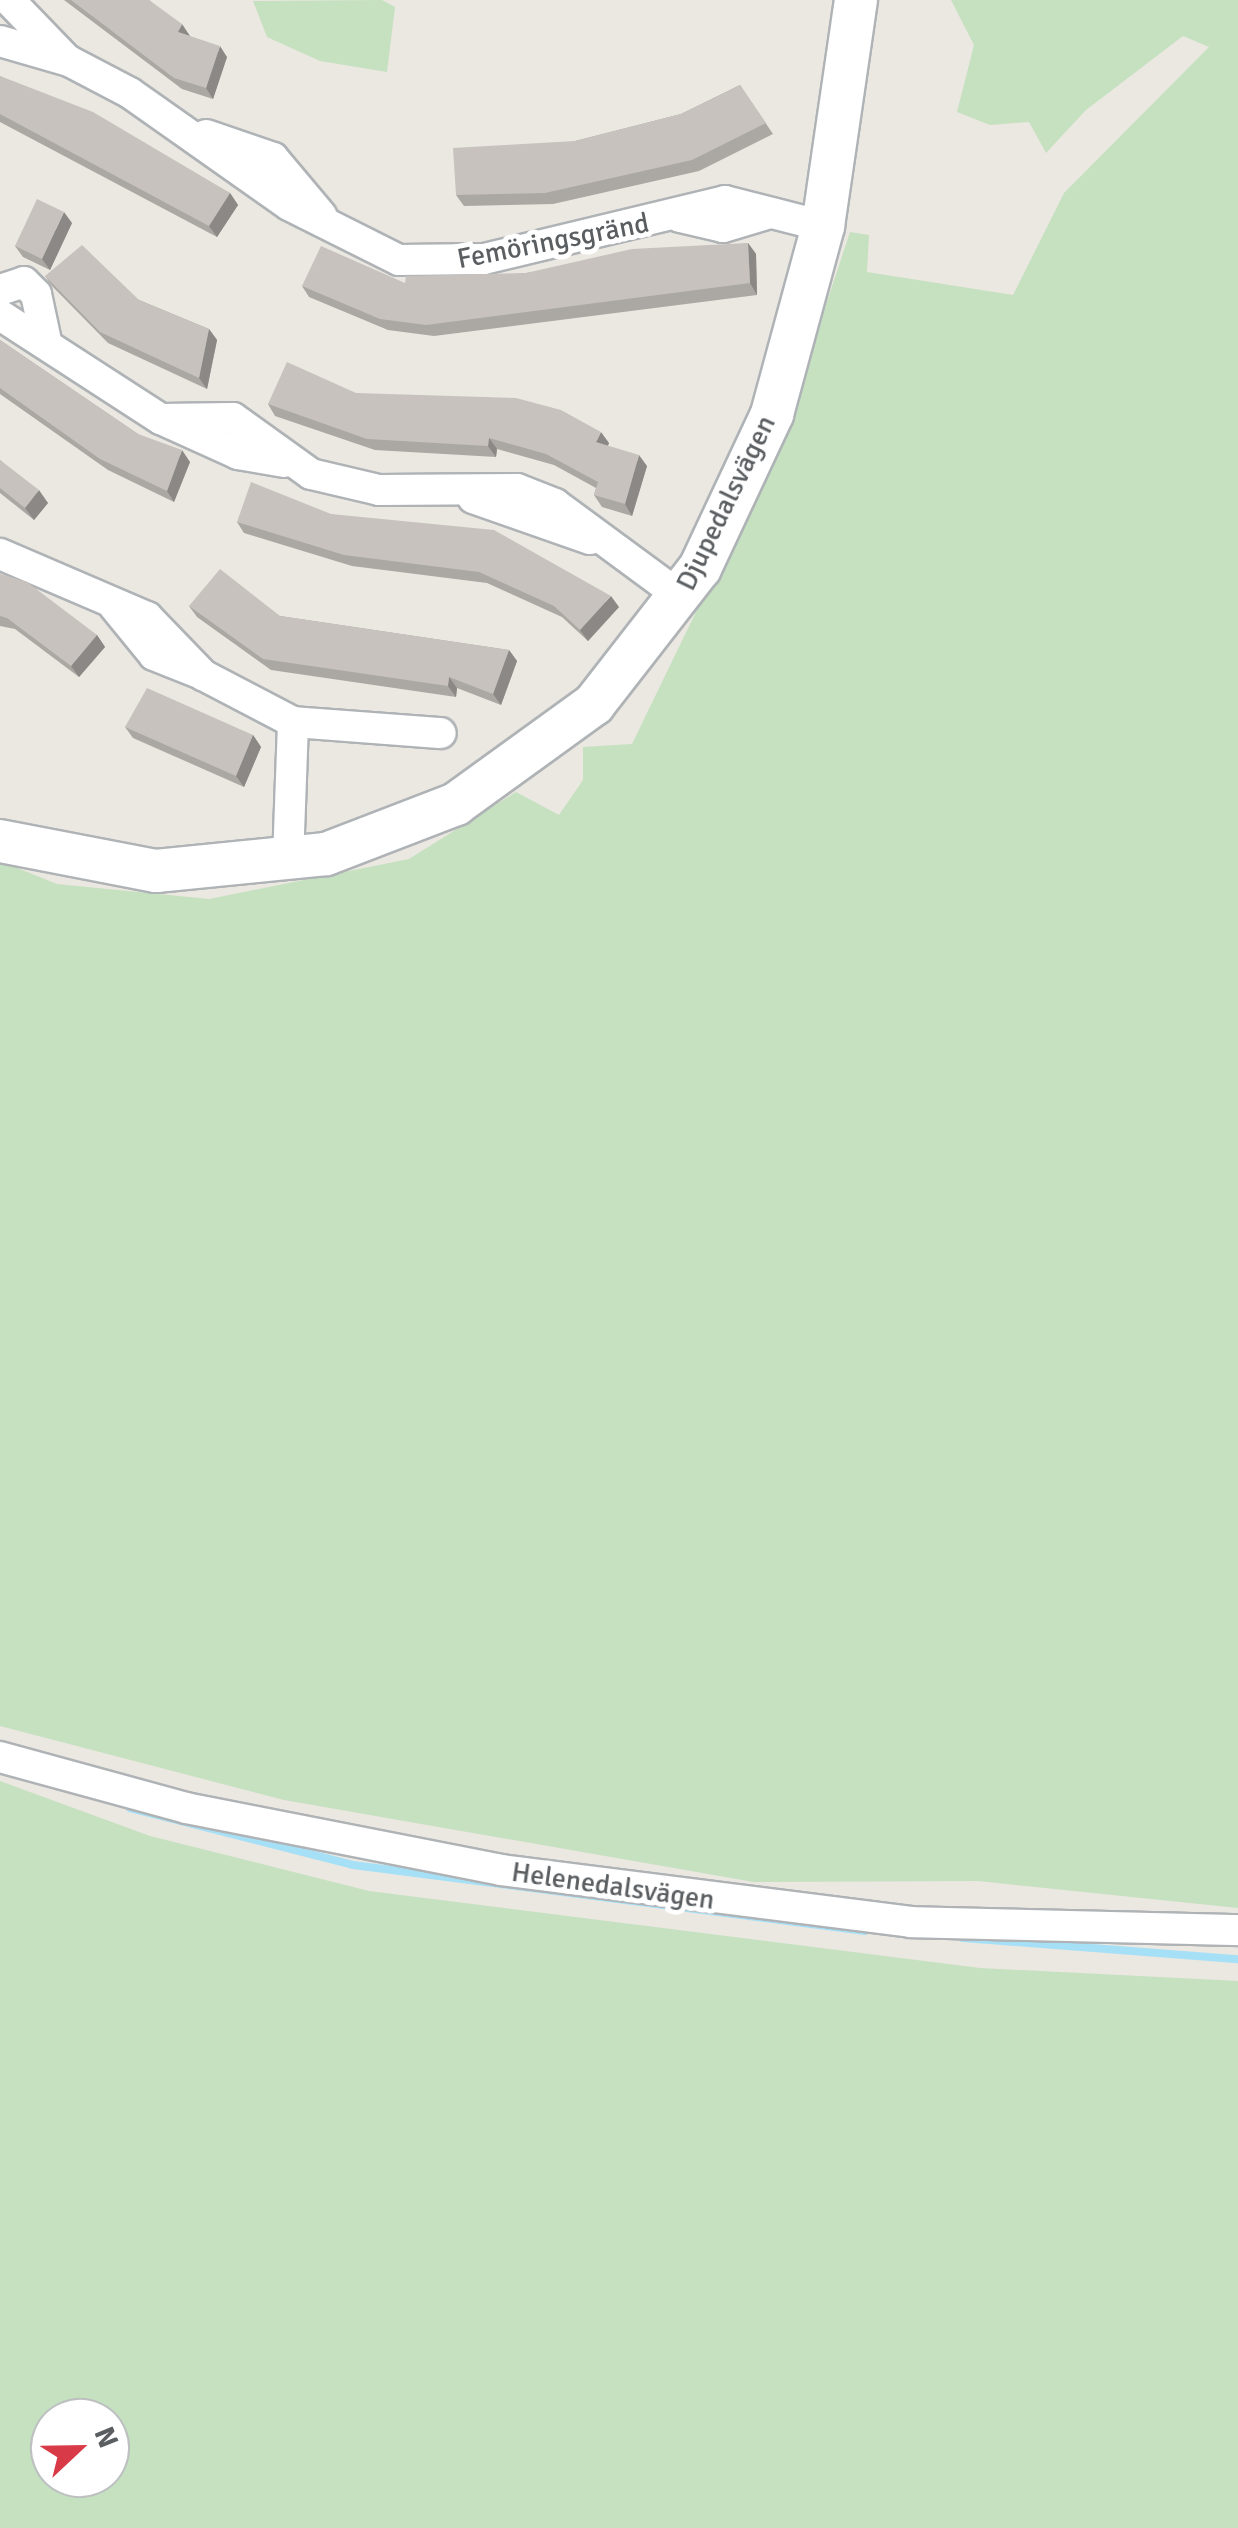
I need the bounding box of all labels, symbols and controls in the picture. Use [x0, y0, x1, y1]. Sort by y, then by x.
street label: Femöringsgränd [454, 206, 652, 276]
street label: Djupedalsvägen [669, 410, 783, 596]
street label: Helenedalsvägen [509, 1855, 717, 1917]
north arrow [30, 2398, 130, 2498]
text: N [87, 2422, 125, 2453]

